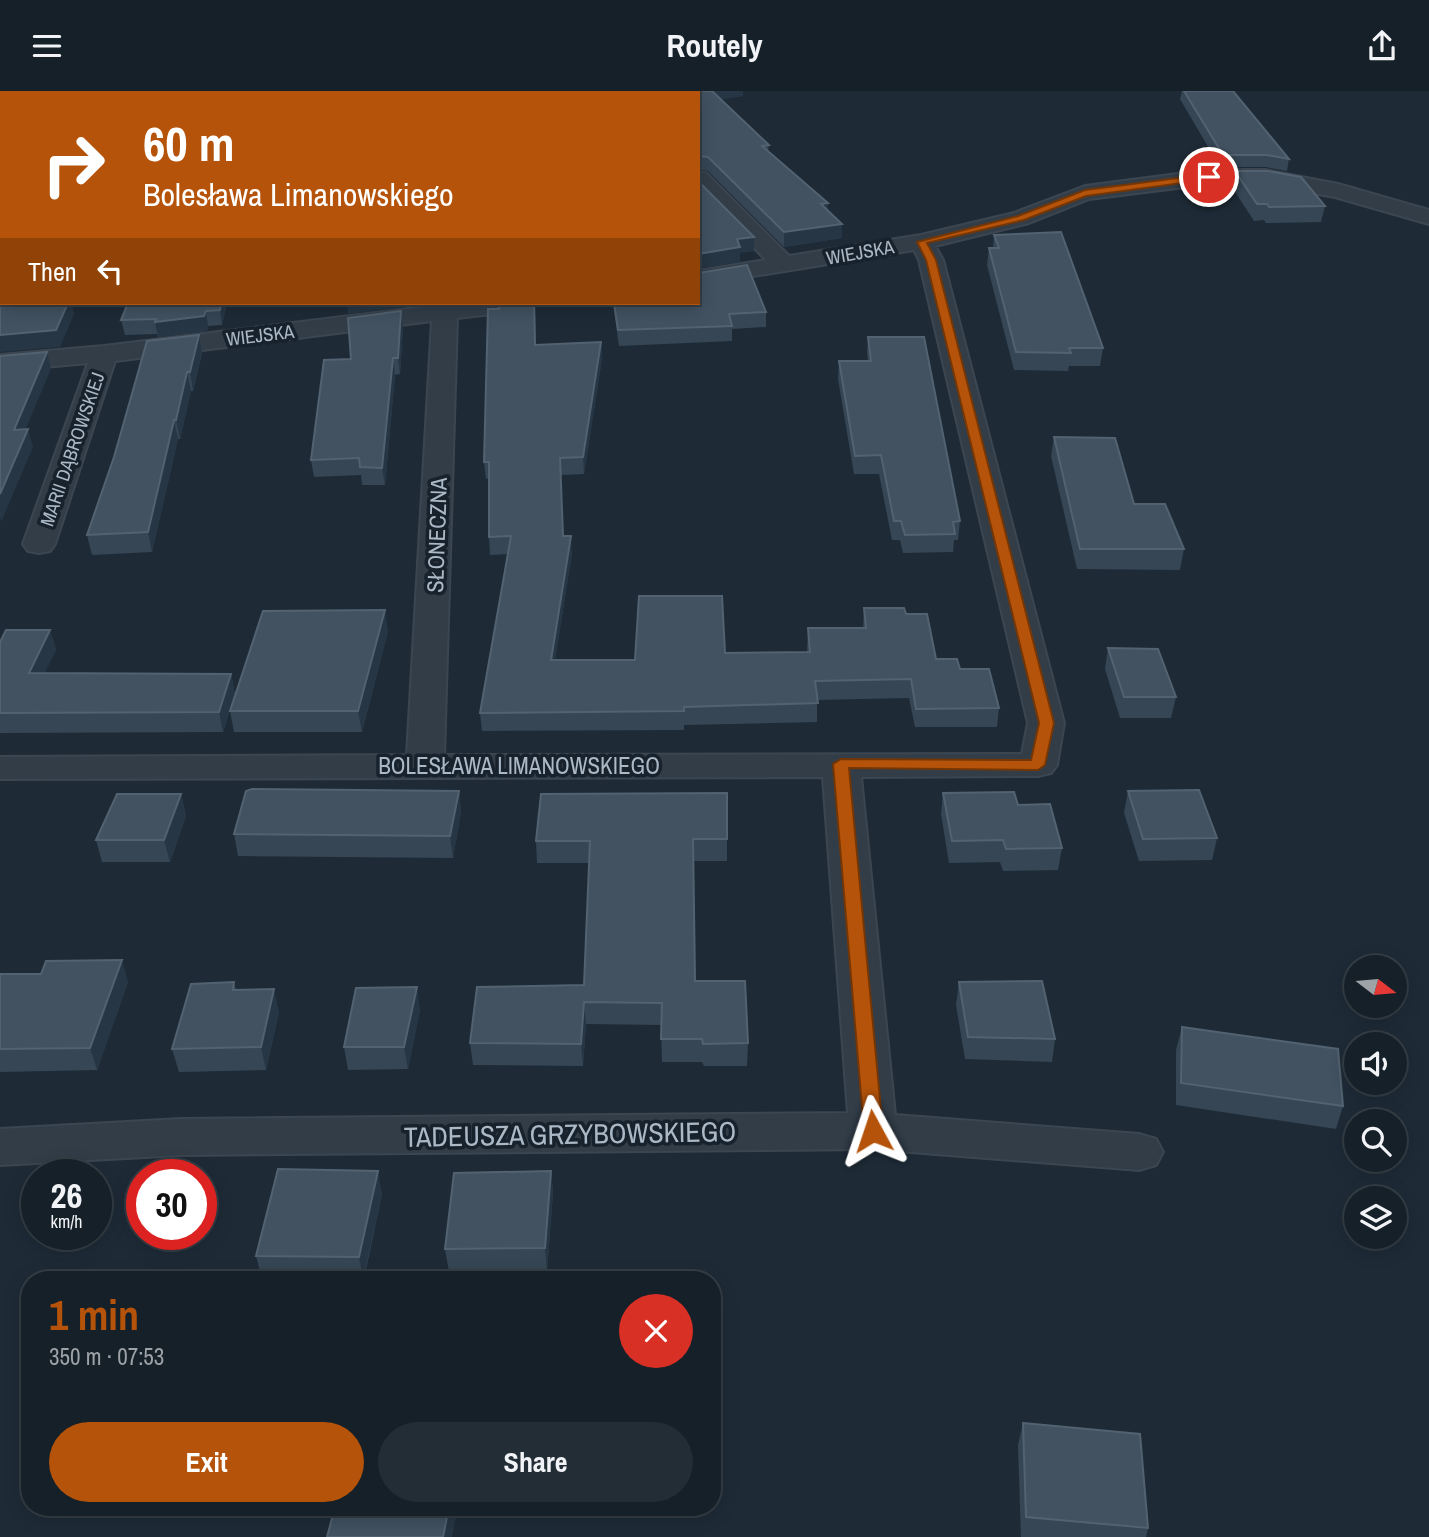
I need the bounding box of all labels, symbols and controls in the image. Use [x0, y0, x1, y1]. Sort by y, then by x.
text: Routely [666, 24, 763, 67]
icon: menu [28, 27, 66, 65]
icon: share [1363, 27, 1401, 65]
text: 60 m [143, 110, 235, 176]
icon: right [28, 119, 119, 210]
pin [1179, 147, 1239, 207]
icon: arrive [1190, 158, 1228, 196]
text: Bolesława Limanowskiego [143, 173, 454, 216]
street label: WIEJSKA [824, 233, 897, 271]
icon: left [91, 252, 129, 290]
text: Then [28, 254, 77, 289]
street label: WIEJSKA [224, 318, 296, 352]
street label: MARII DĄBROWSKIEJ [33, 369, 111, 529]
street label: SŁONECZNA [419, 476, 454, 593]
street label: BOLESŁAWA LIMANOWSKIEGO [378, 750, 660, 781]
north arrow [1344, 955, 1407, 1019]
map controls [1344, 955, 1407, 1249]
button: sound [1344, 1032, 1407, 1095]
position arrow [836, 1094, 910, 1168]
button: search [1344, 1109, 1407, 1172]
street label: TADEUSZA GRZYBOWSKIEGO [403, 1112, 737, 1156]
speed limit sign: 30 [126, 1159, 217, 1250]
text: 26 [51, 1172, 82, 1219]
button: layers [1344, 1186, 1407, 1249]
text: km/h [51, 1209, 83, 1234]
text: 1 min [49, 1287, 139, 1343]
button: close [619, 1294, 693, 1368]
text: 350 m · 07:53 [49, 1341, 164, 1372]
button: Exit [49, 1422, 364, 1502]
button: Share [378, 1422, 693, 1502]

